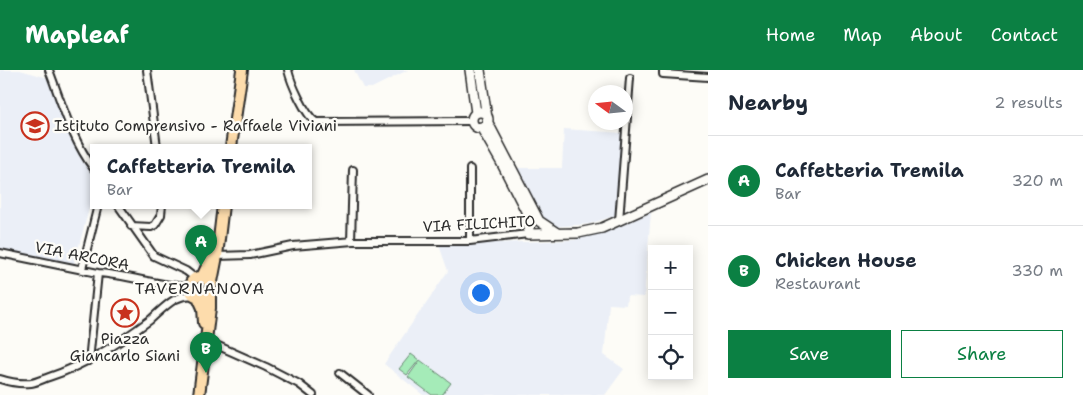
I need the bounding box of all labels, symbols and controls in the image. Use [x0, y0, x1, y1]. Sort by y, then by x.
text: Mapleaf [25, 19, 129, 51]
text: Home [766, 23, 815, 47]
text: Map [843, 23, 882, 47]
text: About [910, 23, 963, 47]
text: Contact [991, 23, 1058, 47]
north arrow [588, 85, 633, 130]
text: Nearby [728, 89, 808, 117]
text: 2 results [994, 92, 1063, 113]
school or university icon: Istituto Comprensivo - Raffaele Viviani [20, 111, 50, 141]
place label: Istituto Comprensivo - Raffaele Viviani [54, 116, 337, 136]
popup [90, 144, 312, 209]
text: Caffetteria Tremila [107, 154, 295, 179]
text: Caffetteria Tremila [775, 158, 964, 183]
text: A [738, 170, 750, 191]
text: 320 m [1012, 170, 1063, 191]
text: Bar [107, 179, 133, 200]
text: Bar [775, 183, 802, 204]
street label: VIA FILICHITO [422, 211, 536, 237]
pin: A [185, 225, 217, 266]
street label: VIA ARCORA [33, 237, 131, 275]
map controls [648, 245, 693, 380]
button: + [648, 245, 693, 290]
text: Chicken House [775, 248, 917, 273]
text: B [739, 260, 749, 281]
text: 330 m [1011, 260, 1063, 281]
text: Restaurant [775, 273, 861, 294]
district label: TAVERNANOVA [135, 278, 265, 299]
your location [468, 280, 494, 306]
button: − [648, 290, 693, 335]
place icon: Piazza Giancarlo Siani [110, 298, 140, 328]
place label: Piazza Giancarlo Siani [70, 329, 180, 366]
button: Save [728, 330, 891, 378]
button: Share [901, 330, 1063, 378]
pin: B [190, 332, 222, 373]
button: locate [648, 335, 693, 380]

